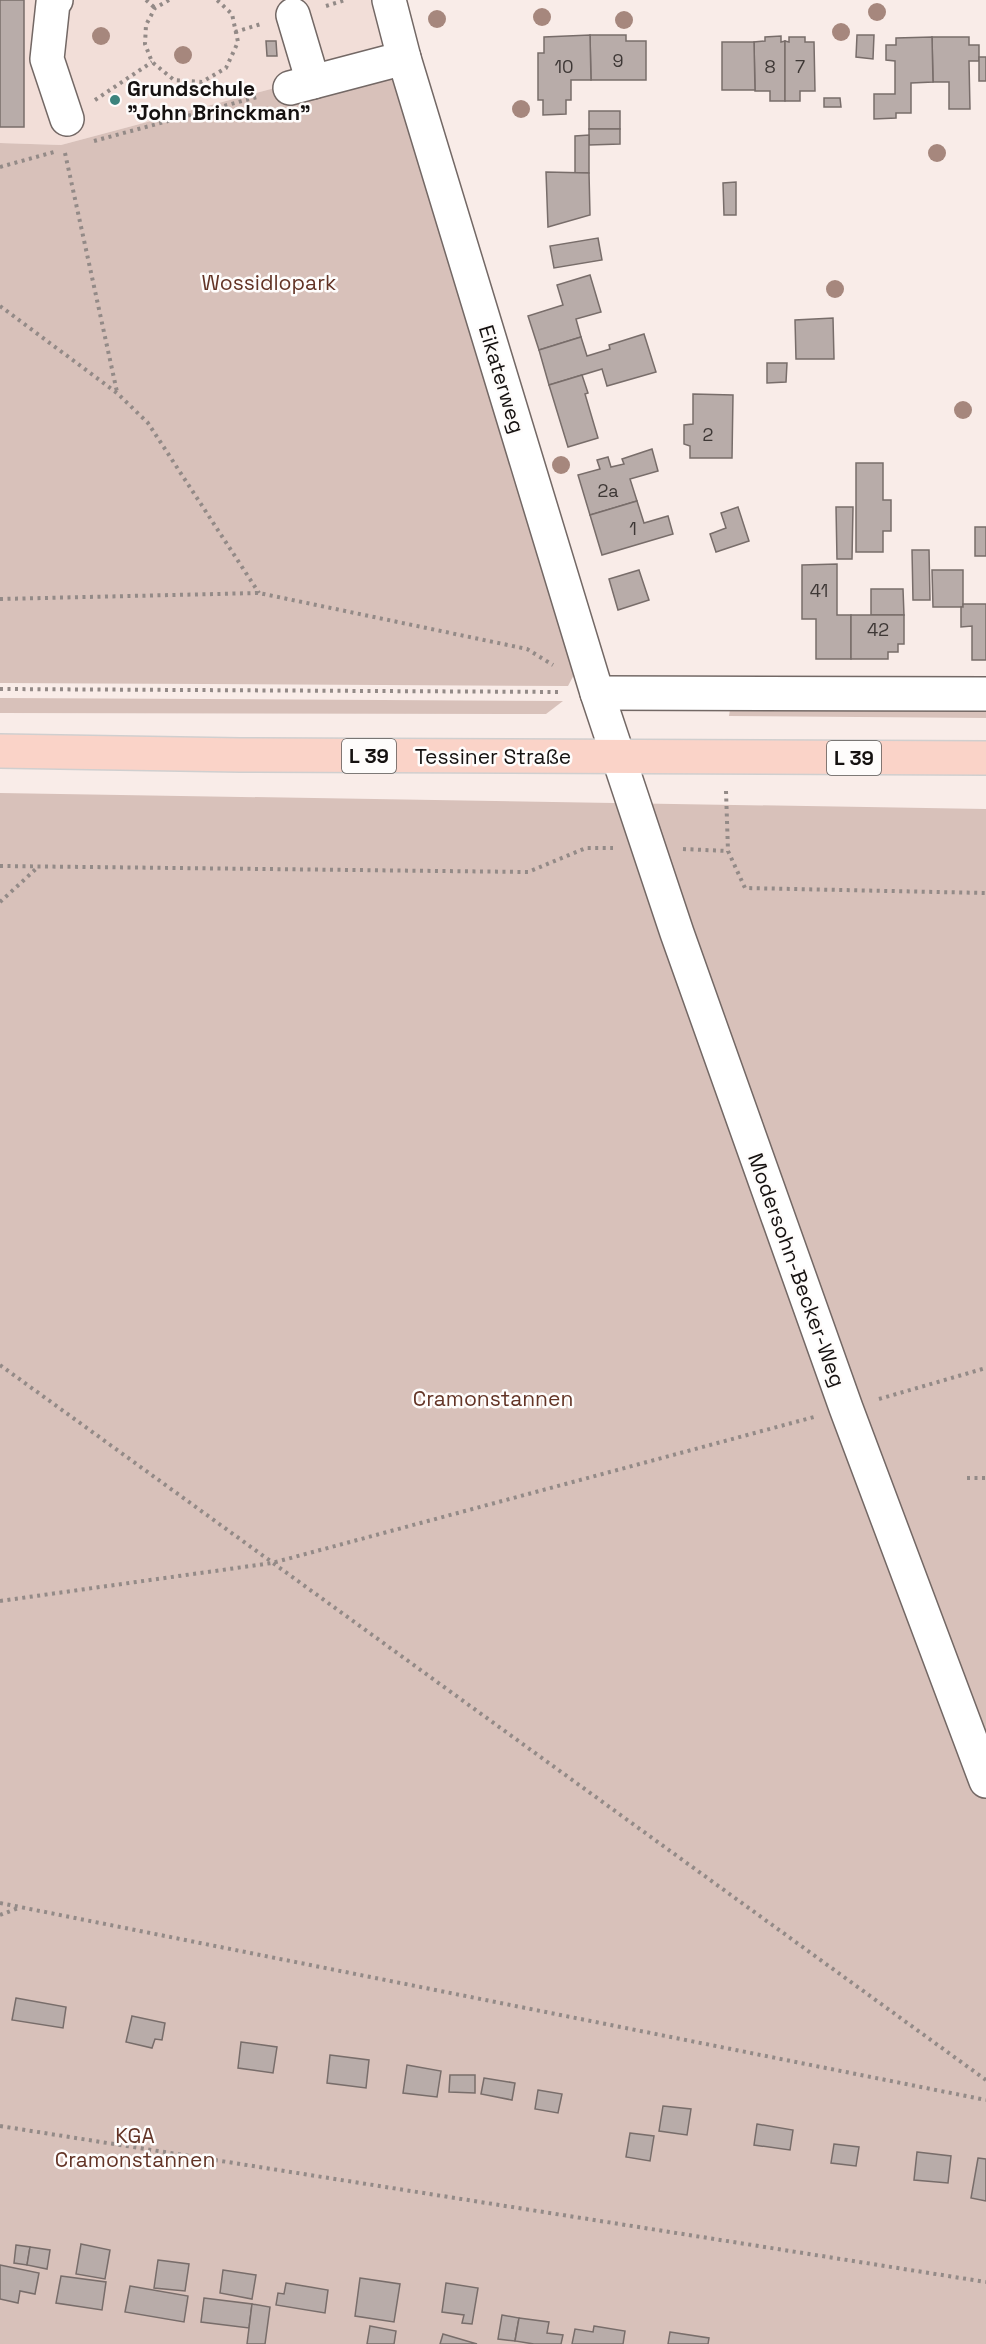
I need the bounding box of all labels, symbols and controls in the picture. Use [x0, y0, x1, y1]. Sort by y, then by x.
house number: 9 [612, 49, 624, 72]
house number: 10 [554, 55, 574, 78]
house number: 8 [764, 55, 776, 78]
house number: 7 [795, 55, 805, 78]
place label: Grundschule "John Brinckman" [127, 75, 311, 126]
marker: Grundschule "John Brinckman" [108, 93, 122, 107]
park label: Wossidlopark [202, 269, 336, 296]
street label: Eikaterweg [473, 322, 531, 436]
house number: 2 [703, 423, 713, 446]
house number: 2a [597, 479, 619, 502]
house number: 1 [629, 517, 637, 540]
house number: 41 [810, 579, 828, 602]
house number: 42 [867, 618, 889, 641]
road number: L 39 [342, 739, 396, 773]
road number: L 39 [827, 741, 881, 775]
street label: Tessiner Straße [415, 743, 571, 770]
street label: Modersohn-Becker-Weg [742, 1149, 852, 1391]
park label: Cramonstannen [413, 1385, 573, 1412]
park label: KGA Cramonstannen [55, 2122, 215, 2173]

